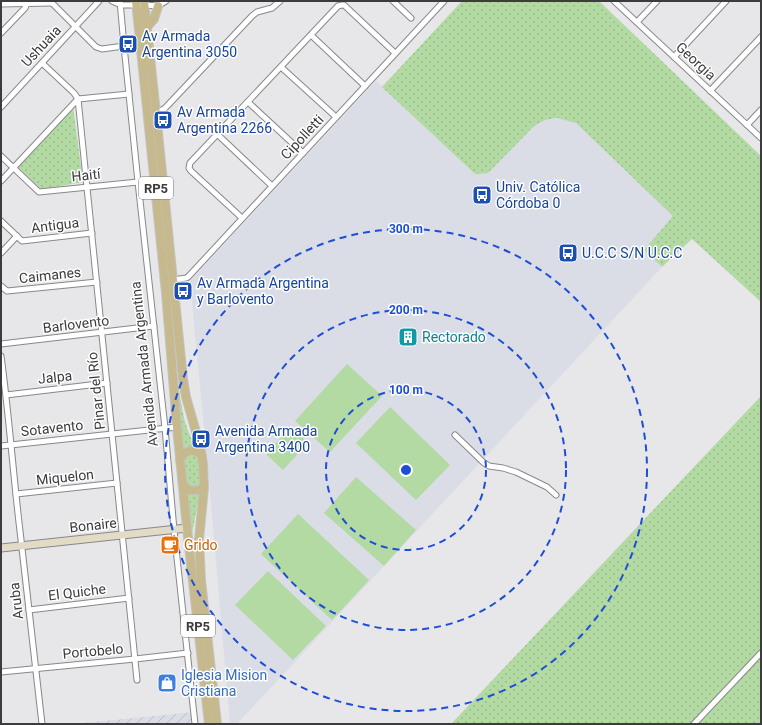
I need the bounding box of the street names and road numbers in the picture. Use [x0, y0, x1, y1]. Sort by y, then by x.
street label: Ushuaia [18, 22, 64, 70]
street label: Georgia [673, 39, 719, 83]
street label: Cipolletti [277, 111, 327, 163]
street label: Haití [71, 165, 102, 184]
road number: RP5 [139, 177, 173, 199]
street label: Antigua [30, 214, 80, 236]
street label: Caimanes [18, 264, 82, 286]
street label: Avenida Armada Argentina [127, 281, 161, 447]
street label: Barlovento [42, 312, 110, 336]
street label: Pinar del Río [84, 351, 108, 431]
street label: Jalpa [37, 367, 73, 387]
street label: Sotavento [20, 417, 84, 439]
street label: Miquelon [35, 466, 95, 488]
street label: Bonaire [69, 515, 117, 535]
street label: El Quiche [47, 581, 107, 603]
street label: Aruba [6, 582, 26, 620]
road number: RP5 [181, 615, 215, 637]
street label: Portobelo [62, 640, 124, 662]

